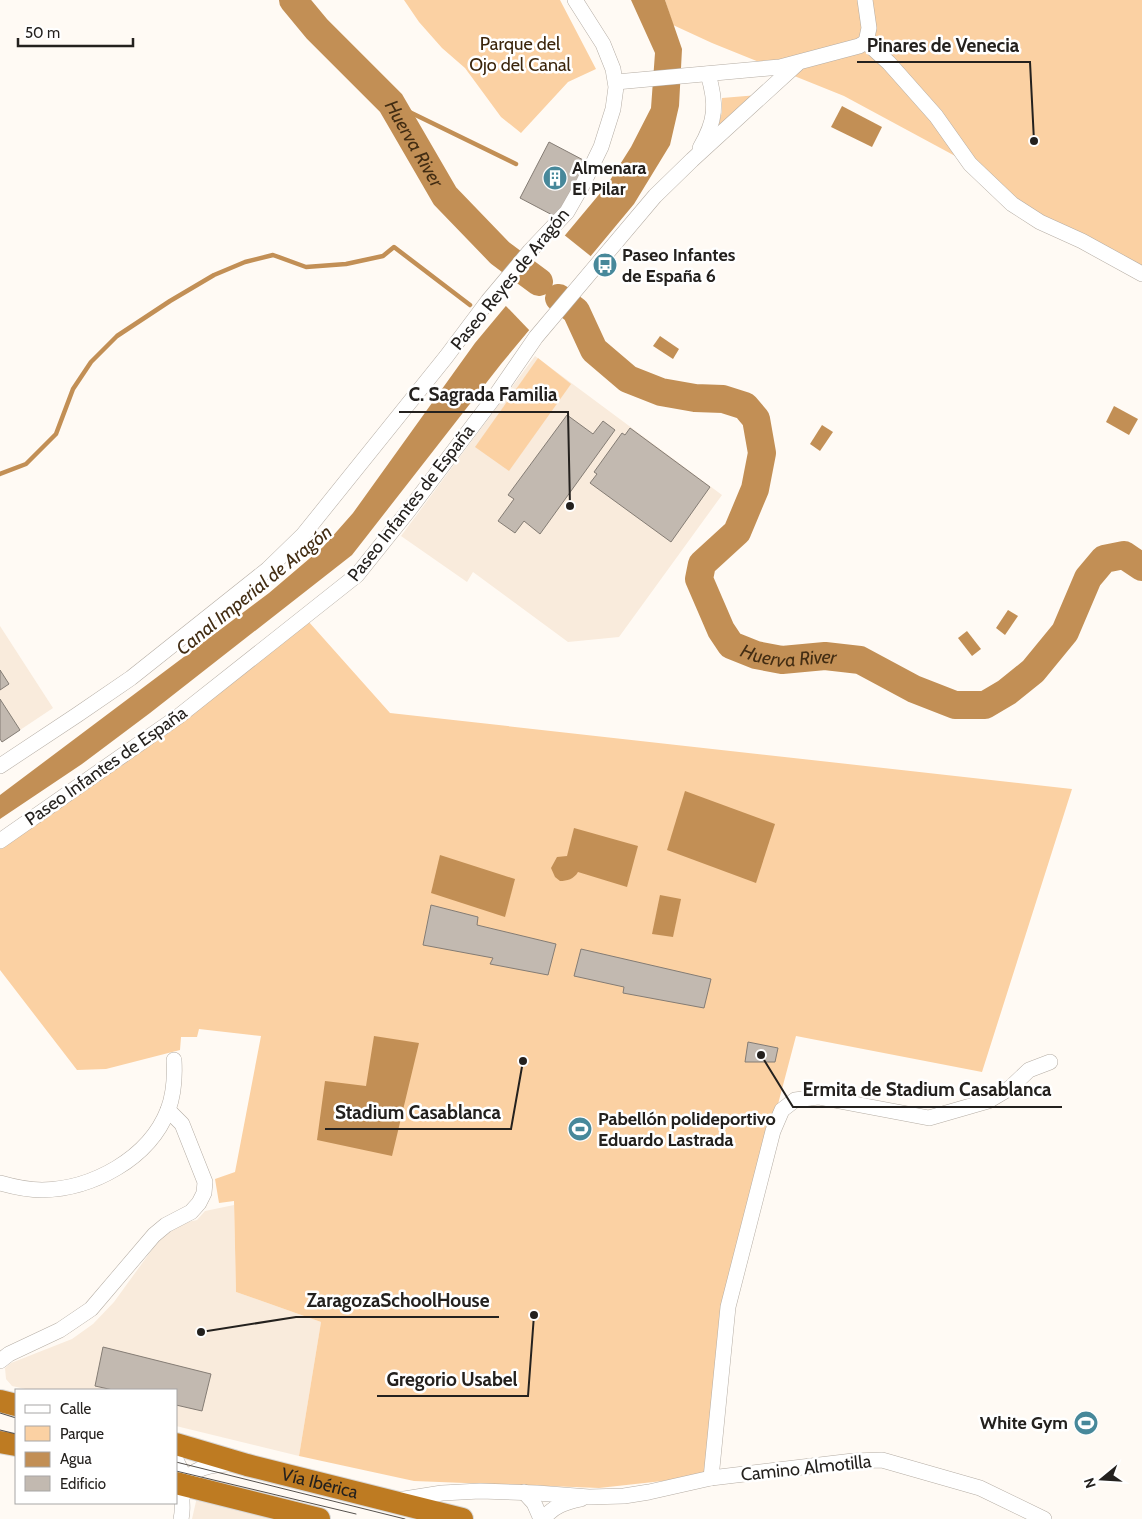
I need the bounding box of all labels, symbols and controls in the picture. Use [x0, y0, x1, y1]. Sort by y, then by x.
scale bar [18, 15, 132, 47]
text: 50 m [25, 24, 60, 42]
callout: Pinares de Venecia [857, 28, 1030, 62]
park label: Parque del Ojo del Canal [469, 33, 572, 76]
text: Pinares de Venecia [867, 34, 1020, 57]
water label: Huerva River [380, 96, 449, 192]
place label: Almenara El Pilar [572, 157, 646, 200]
building icon: Almenara El Pilar [542, 165, 568, 191]
street label: Paseo Reyes de Aragón [446, 204, 574, 354]
place label: Paseo Infantes de España 6 [622, 244, 736, 287]
bus stop icon: Paseo Infantes de España 6 [592, 252, 618, 278]
callout: C. Sagrada Familia [399, 378, 568, 412]
text: C. Sagrada Familia [408, 383, 558, 406]
street label: Paseo Infantes de España [343, 420, 479, 586]
water label: Canal Imperial de Aragón [172, 520, 336, 660]
water label: Huerva River [737, 639, 839, 672]
street label: Paseo Infantes de España [21, 701, 192, 830]
callout: Ermita de Stadium Casablanca [793, 1073, 1062, 1107]
text: Ermita de Stadium Casablanca [802, 1078, 1052, 1101]
callout: Stadium Casablanca [325, 1095, 511, 1129]
text: Stadium Casablanca [335, 1101, 501, 1124]
place label: Pabellón polideportivo Eduardo Lastrada [598, 1108, 776, 1151]
sports icon: Pabellón polideportivo Eduardo Lastrada [567, 1116, 593, 1142]
callout: ZaragozaSchoolHouse [296, 1283, 499, 1317]
text: ZaragozaSchoolHouse [307, 1289, 490, 1312]
callout: Gregorio Usabel [377, 1362, 528, 1396]
text: Gregorio Usabel [386, 1368, 518, 1391]
legend [15, 1389, 178, 1504]
text: Calle [60, 1400, 91, 1418]
sports icon: White Gym [1073, 1410, 1099, 1436]
place label: White Gym [980, 1412, 1068, 1434]
text: Parque [60, 1425, 104, 1443]
text: Agua [60, 1450, 92, 1468]
street label: Camino Almotilla [740, 1450, 873, 1486]
north arrow [1077, 1454, 1127, 1504]
street label: Vía Ibérica [279, 1463, 361, 1504]
text: Edificio [60, 1475, 106, 1493]
text: N [1080, 1476, 1100, 1491]

